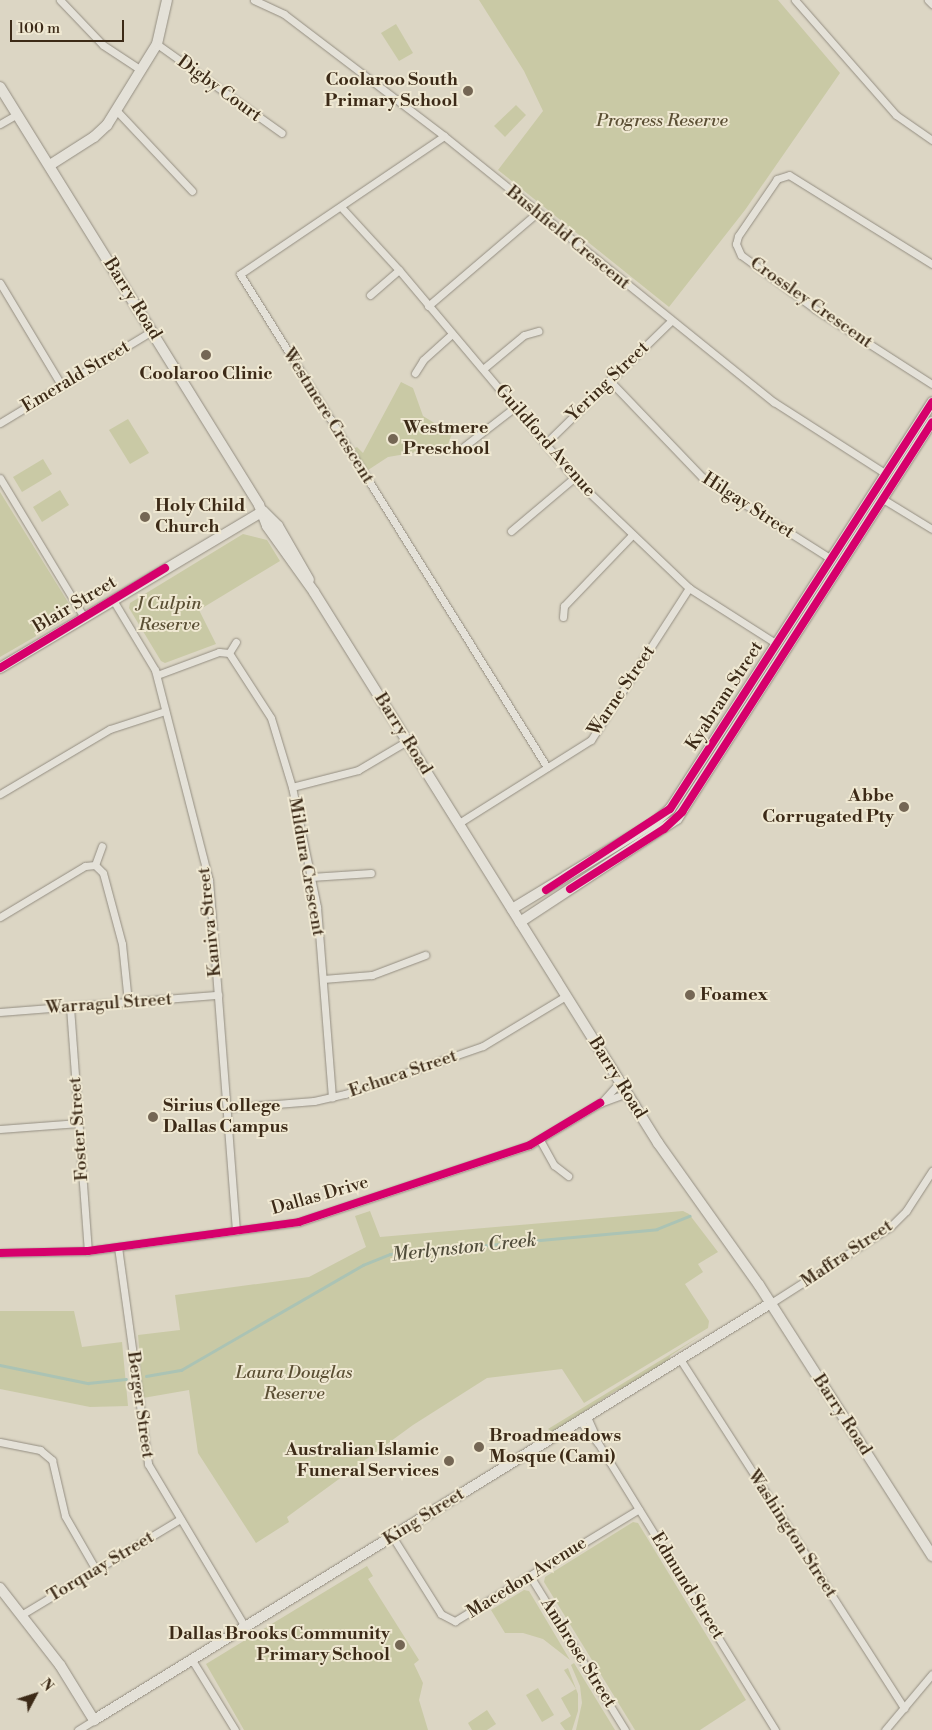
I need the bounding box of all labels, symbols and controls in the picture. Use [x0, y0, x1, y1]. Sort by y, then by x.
scale bar [12, 10, 126, 42]
text: 100 m [18, 19, 60, 38]
street label: Digby Court [173, 51, 265, 127]
place label: Coolaroo South Primary School [325, 70, 458, 112]
marker: Coolaroo South Primary School [462, 85, 474, 97]
park label: Progress Reserve [596, 110, 728, 132]
street label: Bushfield Crescent [502, 181, 634, 295]
street label: Crossley Crescent [745, 253, 877, 353]
street label: Barry Road [98, 254, 166, 344]
street label: Emerald Street [18, 336, 134, 418]
street label: Yering Street [562, 337, 654, 427]
street label: Westmere Crescent [277, 344, 379, 488]
marker: Coolaroo Clinic [200, 349, 212, 361]
place label: Coolaroo Clinic [139, 363, 273, 385]
street label: Guildford Avenue [490, 380, 600, 502]
place label: Westmere Preschool [403, 418, 490, 460]
marker: Westmere Preschool [387, 433, 399, 445]
street label: Hilgay Street [698, 468, 798, 544]
place label: Holy Child Church [155, 496, 245, 538]
marker: Holy Child Church [139, 511, 151, 523]
street label: Blair Street [29, 572, 121, 638]
park label: J Culpin Reserve [137, 594, 201, 636]
street label: Kyabram Street [682, 637, 768, 755]
street label: Warne Street [584, 642, 660, 740]
street label: Barry Road [369, 689, 437, 779]
place label: Abbe Corrugated Pty [762, 786, 894, 829]
street label: Mildura Crescent [283, 796, 329, 938]
marker: Abbe Corrugated Pty [898, 801, 910, 813]
street label: Kaniva Street [193, 866, 227, 978]
place label: Foamex [700, 984, 768, 1006]
street label: Warragul Street [45, 989, 173, 1019]
marker: Foamex [684, 989, 696, 1001]
street label: Barry Road [583, 1033, 651, 1123]
street label: Echuca Street [346, 1045, 460, 1103]
street label: Foster Street [65, 1076, 93, 1182]
place label: Sirius College Dallas Campus [163, 1096, 288, 1138]
marker: Sirius College Dallas Campus [147, 1111, 159, 1123]
street label: Dallas Drive [269, 1172, 371, 1220]
street label: Maffra Street [797, 1215, 897, 1293]
water label: Merlynston Creek [390, 1229, 538, 1267]
street label: Berger Street [122, 1350, 158, 1460]
park label: Laura Douglas Reserve [235, 1363, 353, 1406]
street label: Barry Road [808, 1370, 876, 1460]
place label: Broadmeadows Mosque (Cami) [489, 1426, 621, 1468]
place label: Australian Islamic Funeral Services [285, 1440, 439, 1482]
marker: Broadmeadows Mosque (Cami) [473, 1441, 485, 1453]
marker: Australian Islamic Funeral Services [443, 1455, 455, 1467]
street label: Washington Street [743, 1466, 841, 1602]
street label: King Street [379, 1484, 469, 1550]
street label: Torquay Street [44, 1527, 158, 1607]
street label: Edmund Street [645, 1528, 729, 1644]
street label: Macedon Avenue [463, 1532, 591, 1624]
street label: Ambrose Street [536, 1594, 620, 1712]
place label: Dallas Brooks Community Primary School [169, 1624, 390, 1666]
marker: Dallas Brooks Community Primary School [394, 1639, 406, 1651]
north arrow [10, 1670, 60, 1720]
text: N [36, 1675, 57, 1695]

